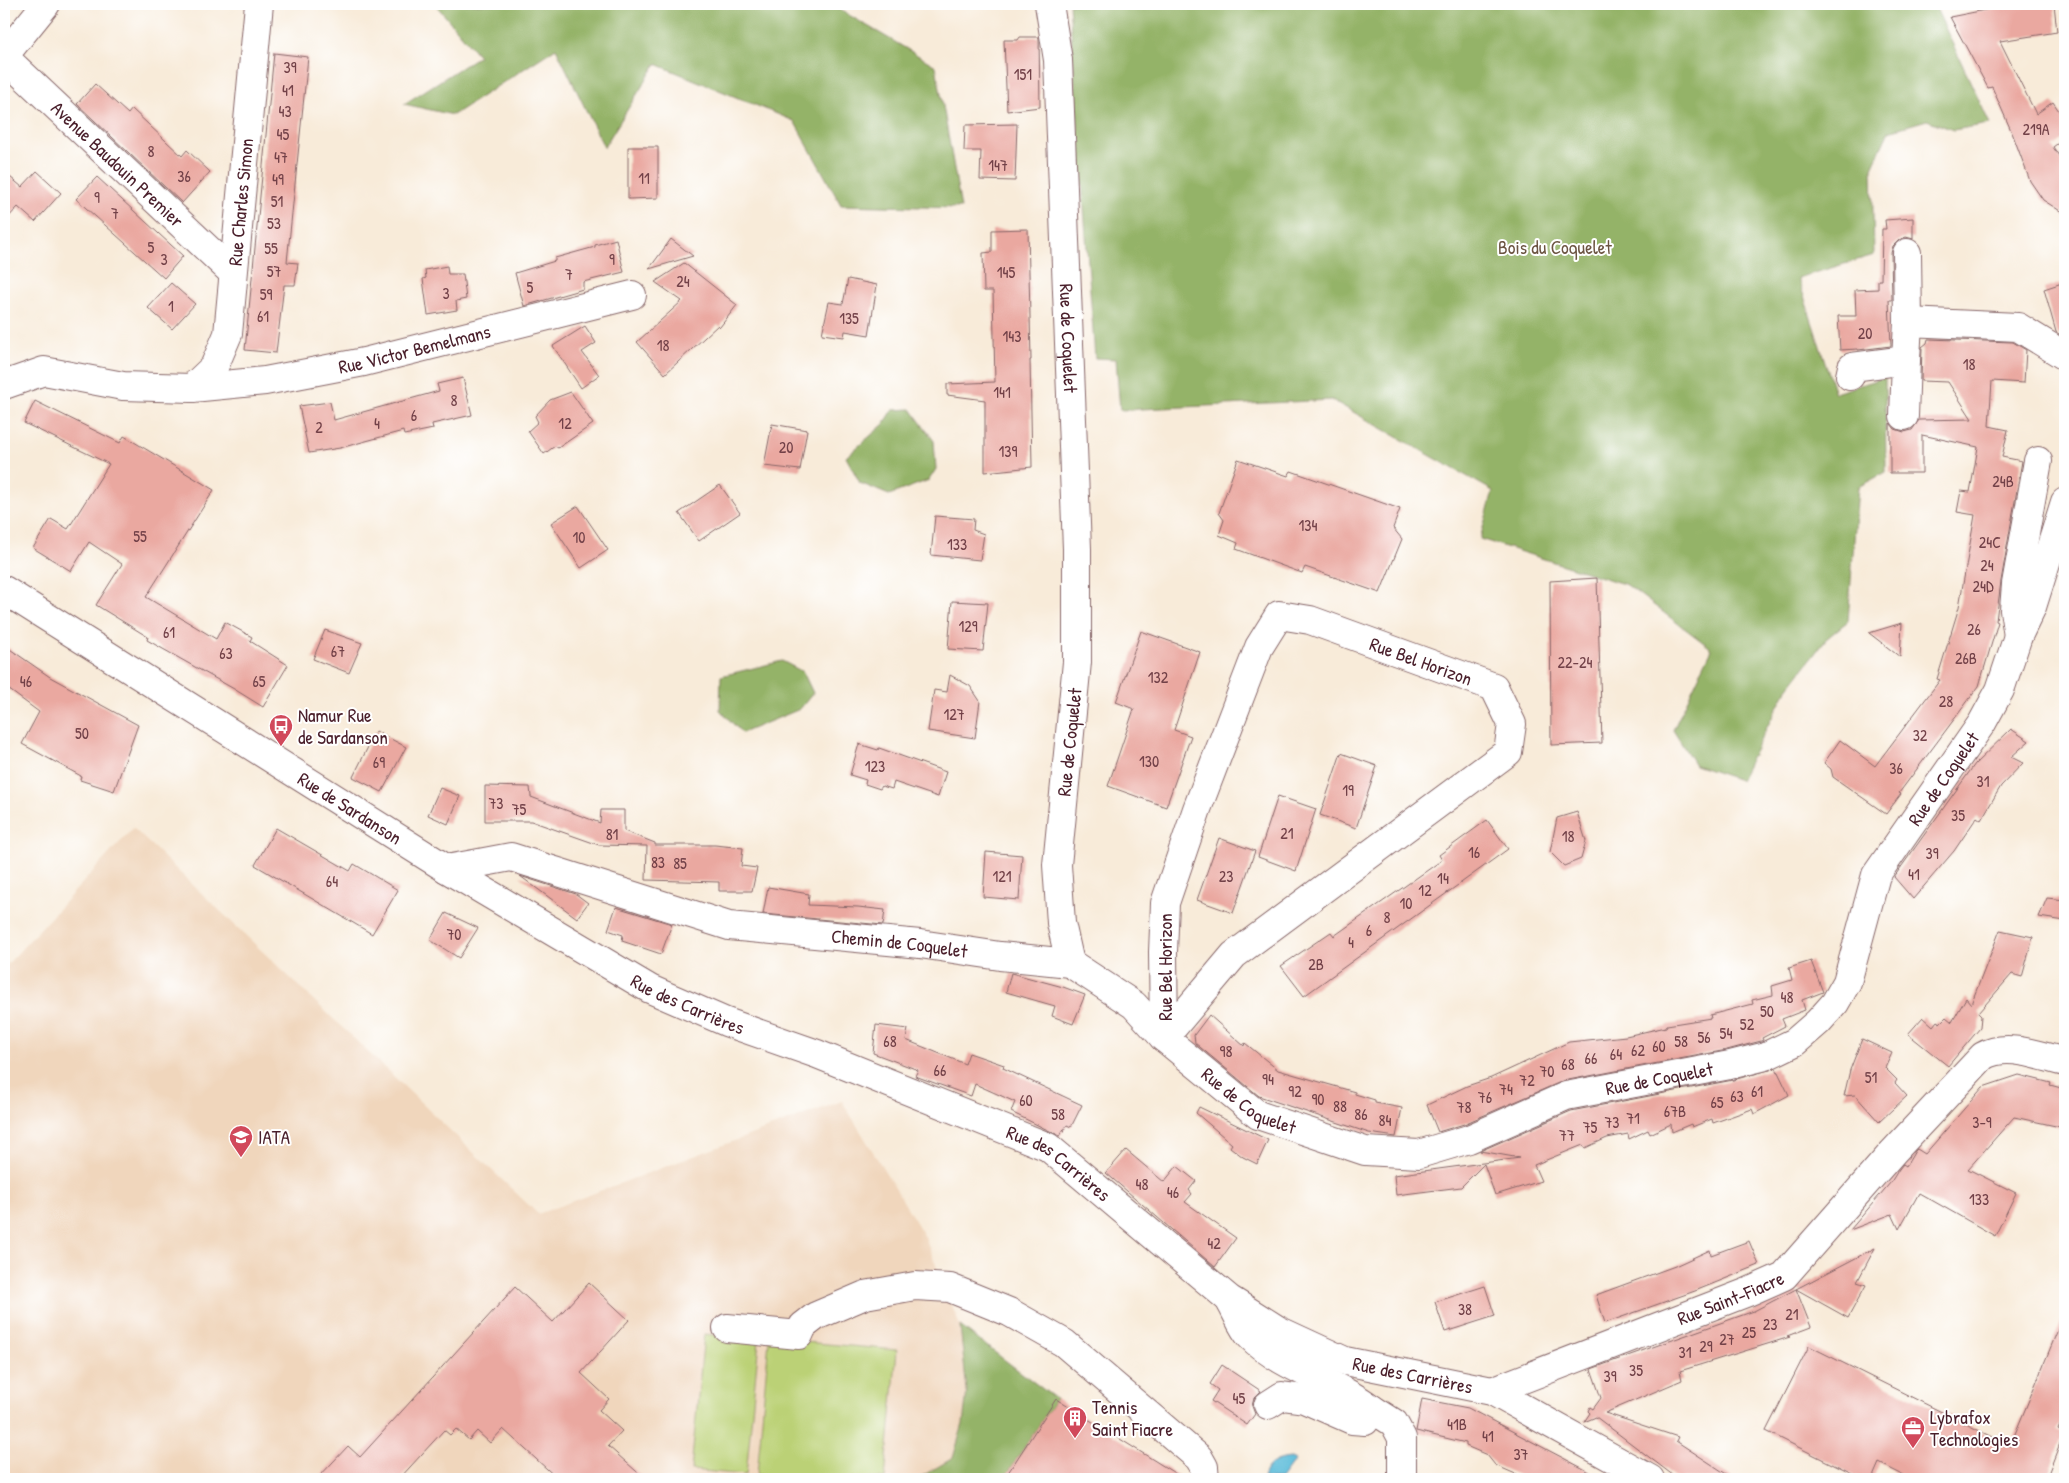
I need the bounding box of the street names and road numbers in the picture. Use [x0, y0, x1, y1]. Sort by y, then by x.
street label: Avenue Baudouin Premier [46, 95, 190, 233]
street label: Rue Charles Simon [221, 137, 259, 267]
street label: Rue de Coquelet [1054, 283, 1084, 393]
street label: Rue Victor Bemelmans [336, 318, 493, 380]
street label: Rue Bel Horizon [1366, 630, 1476, 692]
street label: Rue de Coquelet [1050, 686, 1088, 797]
street label: Rue de Coquelet [1901, 726, 1985, 831]
street label: Rue de Sardanson [293, 765, 407, 850]
street label: Rue Bel Horizon [1152, 913, 1178, 1021]
street label: Chemin de Coquelet [830, 923, 970, 964]
street label: Rue des Carrières [626, 968, 748, 1040]
street label: Rue de Coquelet [1603, 1055, 1716, 1101]
street label: Rue de Coquelet [1196, 1061, 1300, 1140]
street label: Rue des Carrières [1003, 1119, 1116, 1207]
street label: Rue Saint-Fiacre [1674, 1265, 1788, 1331]
street label: Rue des Carrières [1351, 1350, 1475, 1400]

